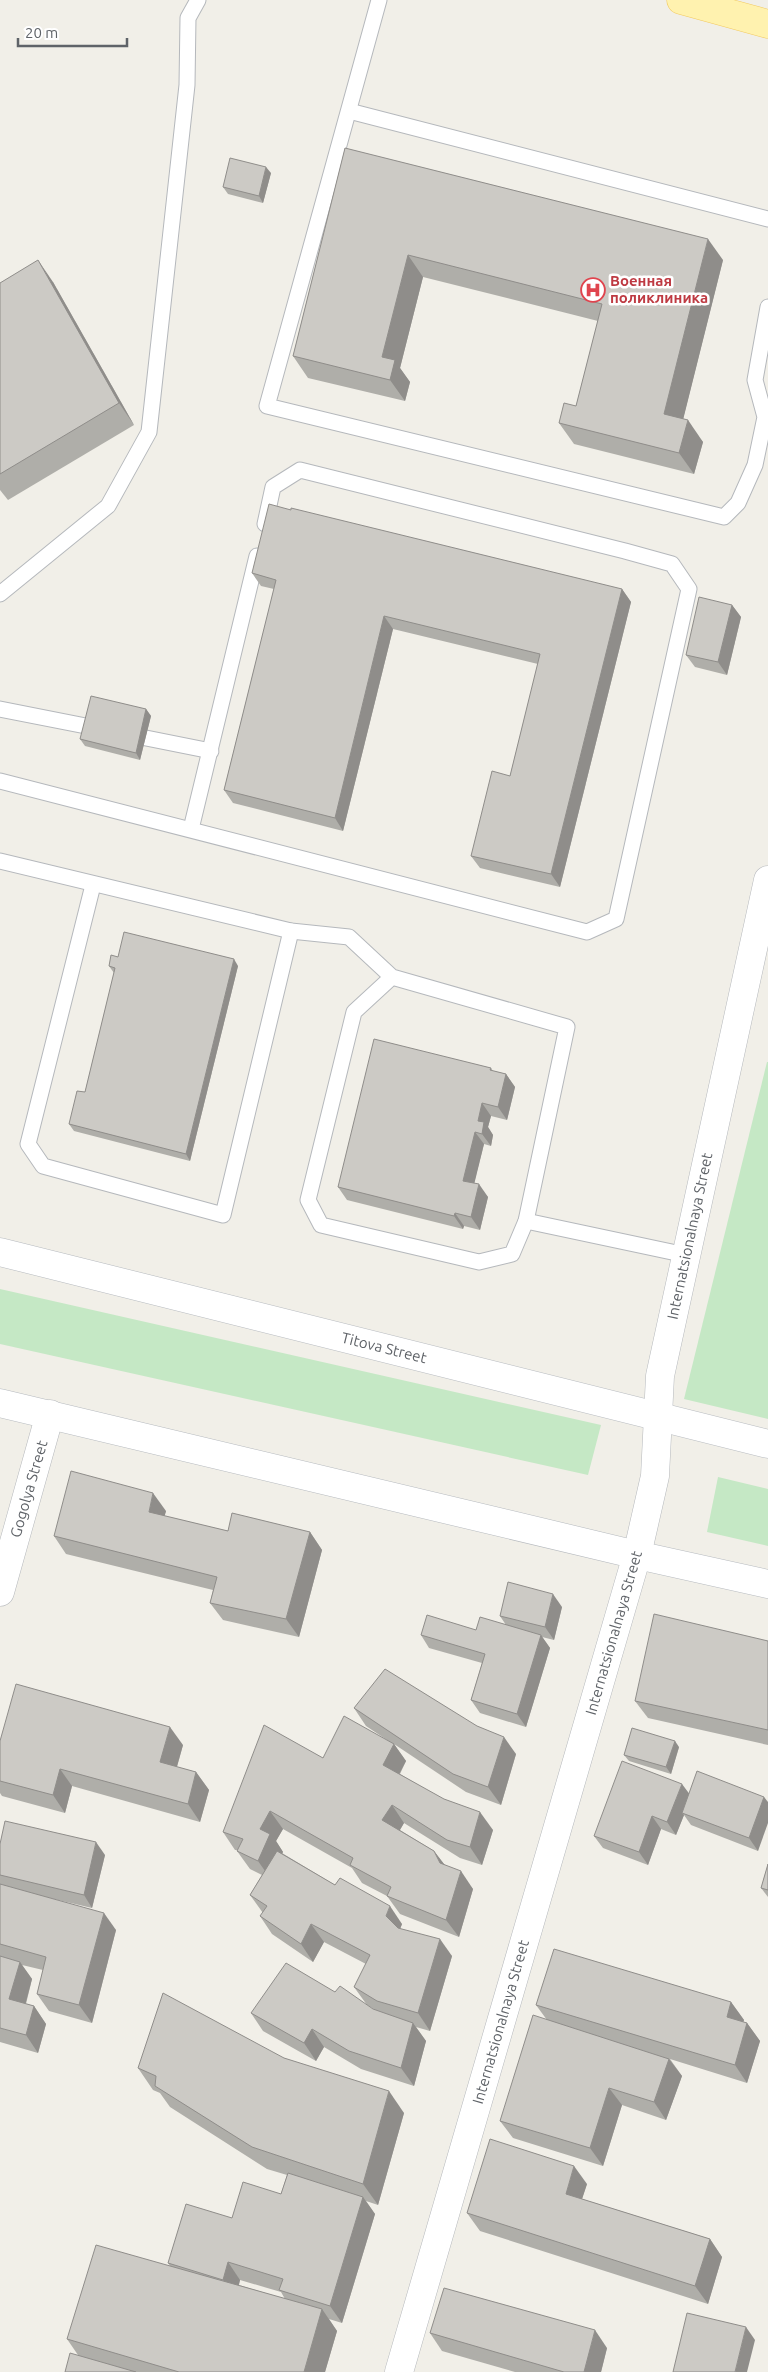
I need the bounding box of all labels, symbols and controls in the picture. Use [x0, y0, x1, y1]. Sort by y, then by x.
scale bar [18, 15, 126, 47]
text: 20 m [25, 24, 58, 41]
place label: Военная поликлиника [610, 272, 708, 306]
hospital icon: Военная поликлиника [580, 277, 606, 303]
street label: Internatsionalnaya Street [664, 1151, 716, 1321]
street label: Titova Street [340, 1329, 429, 1366]
street label: Gogolya Street [7, 1438, 51, 1539]
street label: Internatsionalnaya Street [582, 1549, 645, 1717]
street label: Internatsionalnaya Street [469, 1938, 532, 2106]

